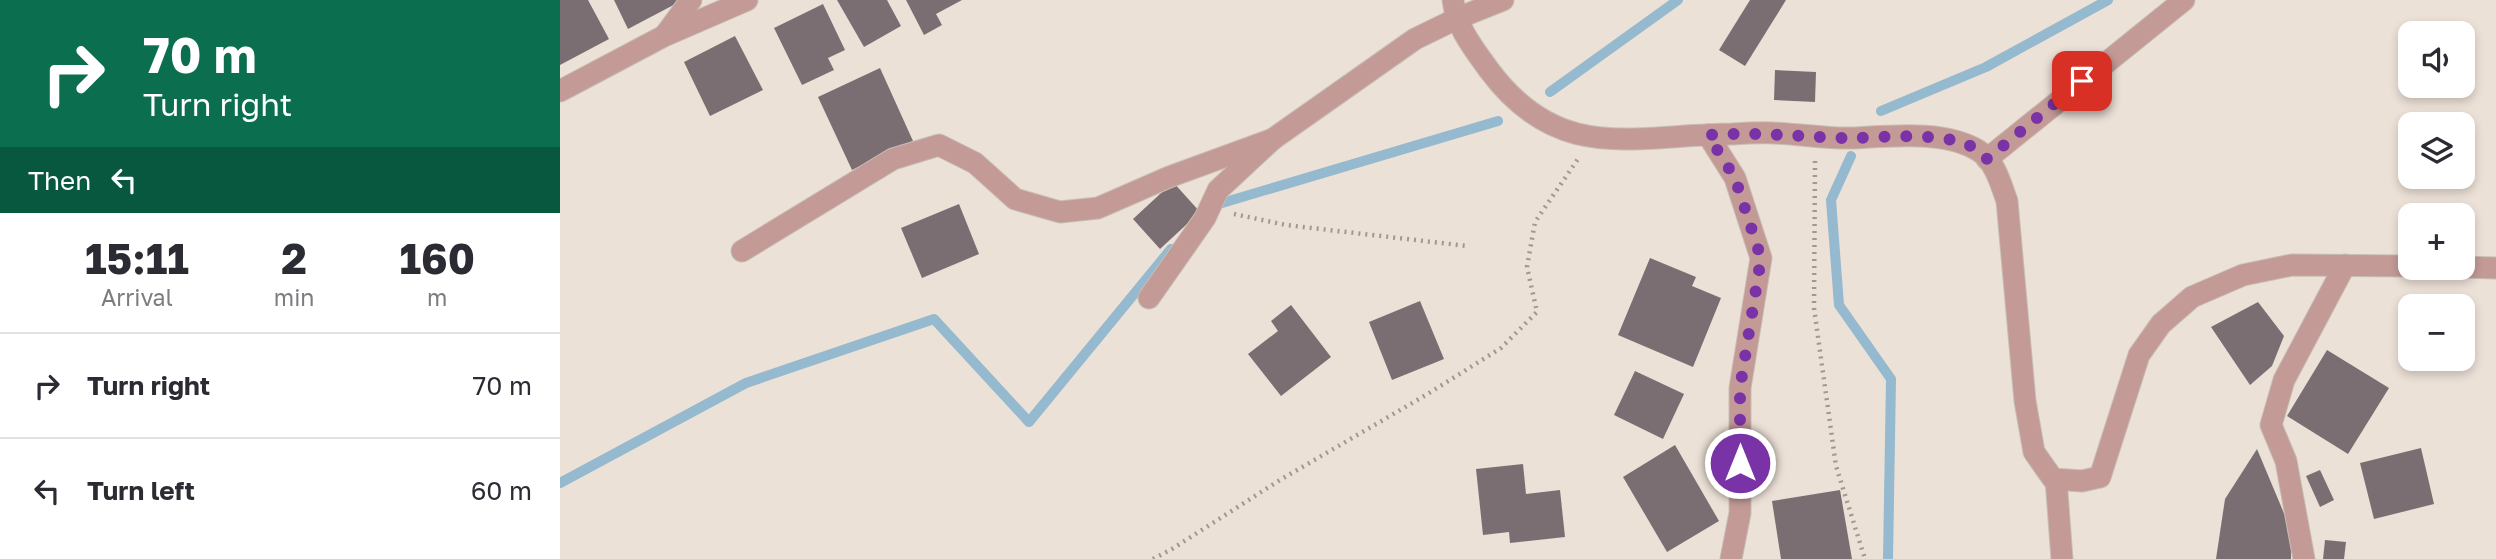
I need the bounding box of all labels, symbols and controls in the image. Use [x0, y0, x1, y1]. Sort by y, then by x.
map controls [2398, 21, 2475, 371]
button: sound [2398, 21, 2475, 98]
text: 70 m [143, 25, 257, 84]
icon: right [28, 28, 119, 119]
pin [2052, 51, 2112, 111]
icon: arrive [2063, 62, 2101, 100]
text: Turn right [143, 85, 292, 123]
button: layers [2398, 112, 2475, 189]
icon: left [105, 161, 143, 199]
text: Then [28, 165, 91, 196]
button: + [2398, 203, 2475, 280]
text: 15:11 [85, 233, 189, 283]
text: 2 [281, 233, 307, 283]
text: 160 [399, 233, 475, 283]
text: Arrival [101, 283, 173, 311]
text: min [274, 283, 315, 311]
text: m [427, 283, 447, 311]
button: − [2398, 294, 2475, 371]
icon: right [28, 367, 66, 405]
text: Turn right [87, 370, 210, 401]
text: 70 m [473, 370, 532, 401]
position arrow [1703, 426, 1777, 500]
icon: left [28, 472, 66, 510]
text: Turn left [87, 475, 195, 506]
text: 60 m [471, 475, 532, 506]

